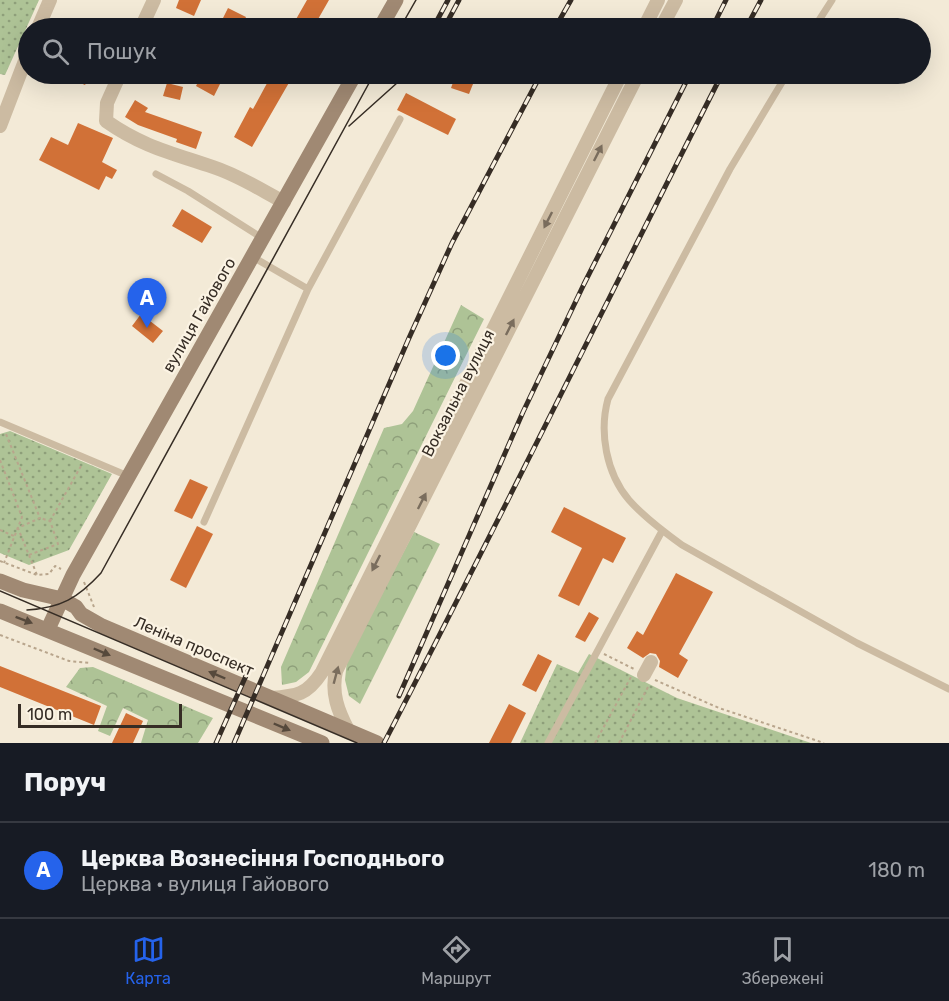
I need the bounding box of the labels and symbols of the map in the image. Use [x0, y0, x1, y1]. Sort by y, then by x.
one-way arrow [594, 144, 603, 161]
one-way arrow [543, 211, 553, 228]
street label: вулиця Гайового [159, 254, 239, 376]
pin: A [128, 278, 166, 328]
one-way arrow [506, 318, 515, 335]
street label: Вокзальна вулиця [418, 326, 498, 460]
your location [431, 341, 460, 370]
one-way arrow [417, 492, 427, 509]
one-way arrow [372, 555, 381, 572]
street label: Леніна проспект [131, 612, 257, 680]
one-way arrow [15, 616, 33, 625]
one-way arrow [94, 647, 112, 657]
one-way arrow [332, 666, 342, 684]
one-way arrow [207, 670, 225, 680]
scale bar [18, 701, 182, 728]
one-way arrow [274, 722, 292, 732]

